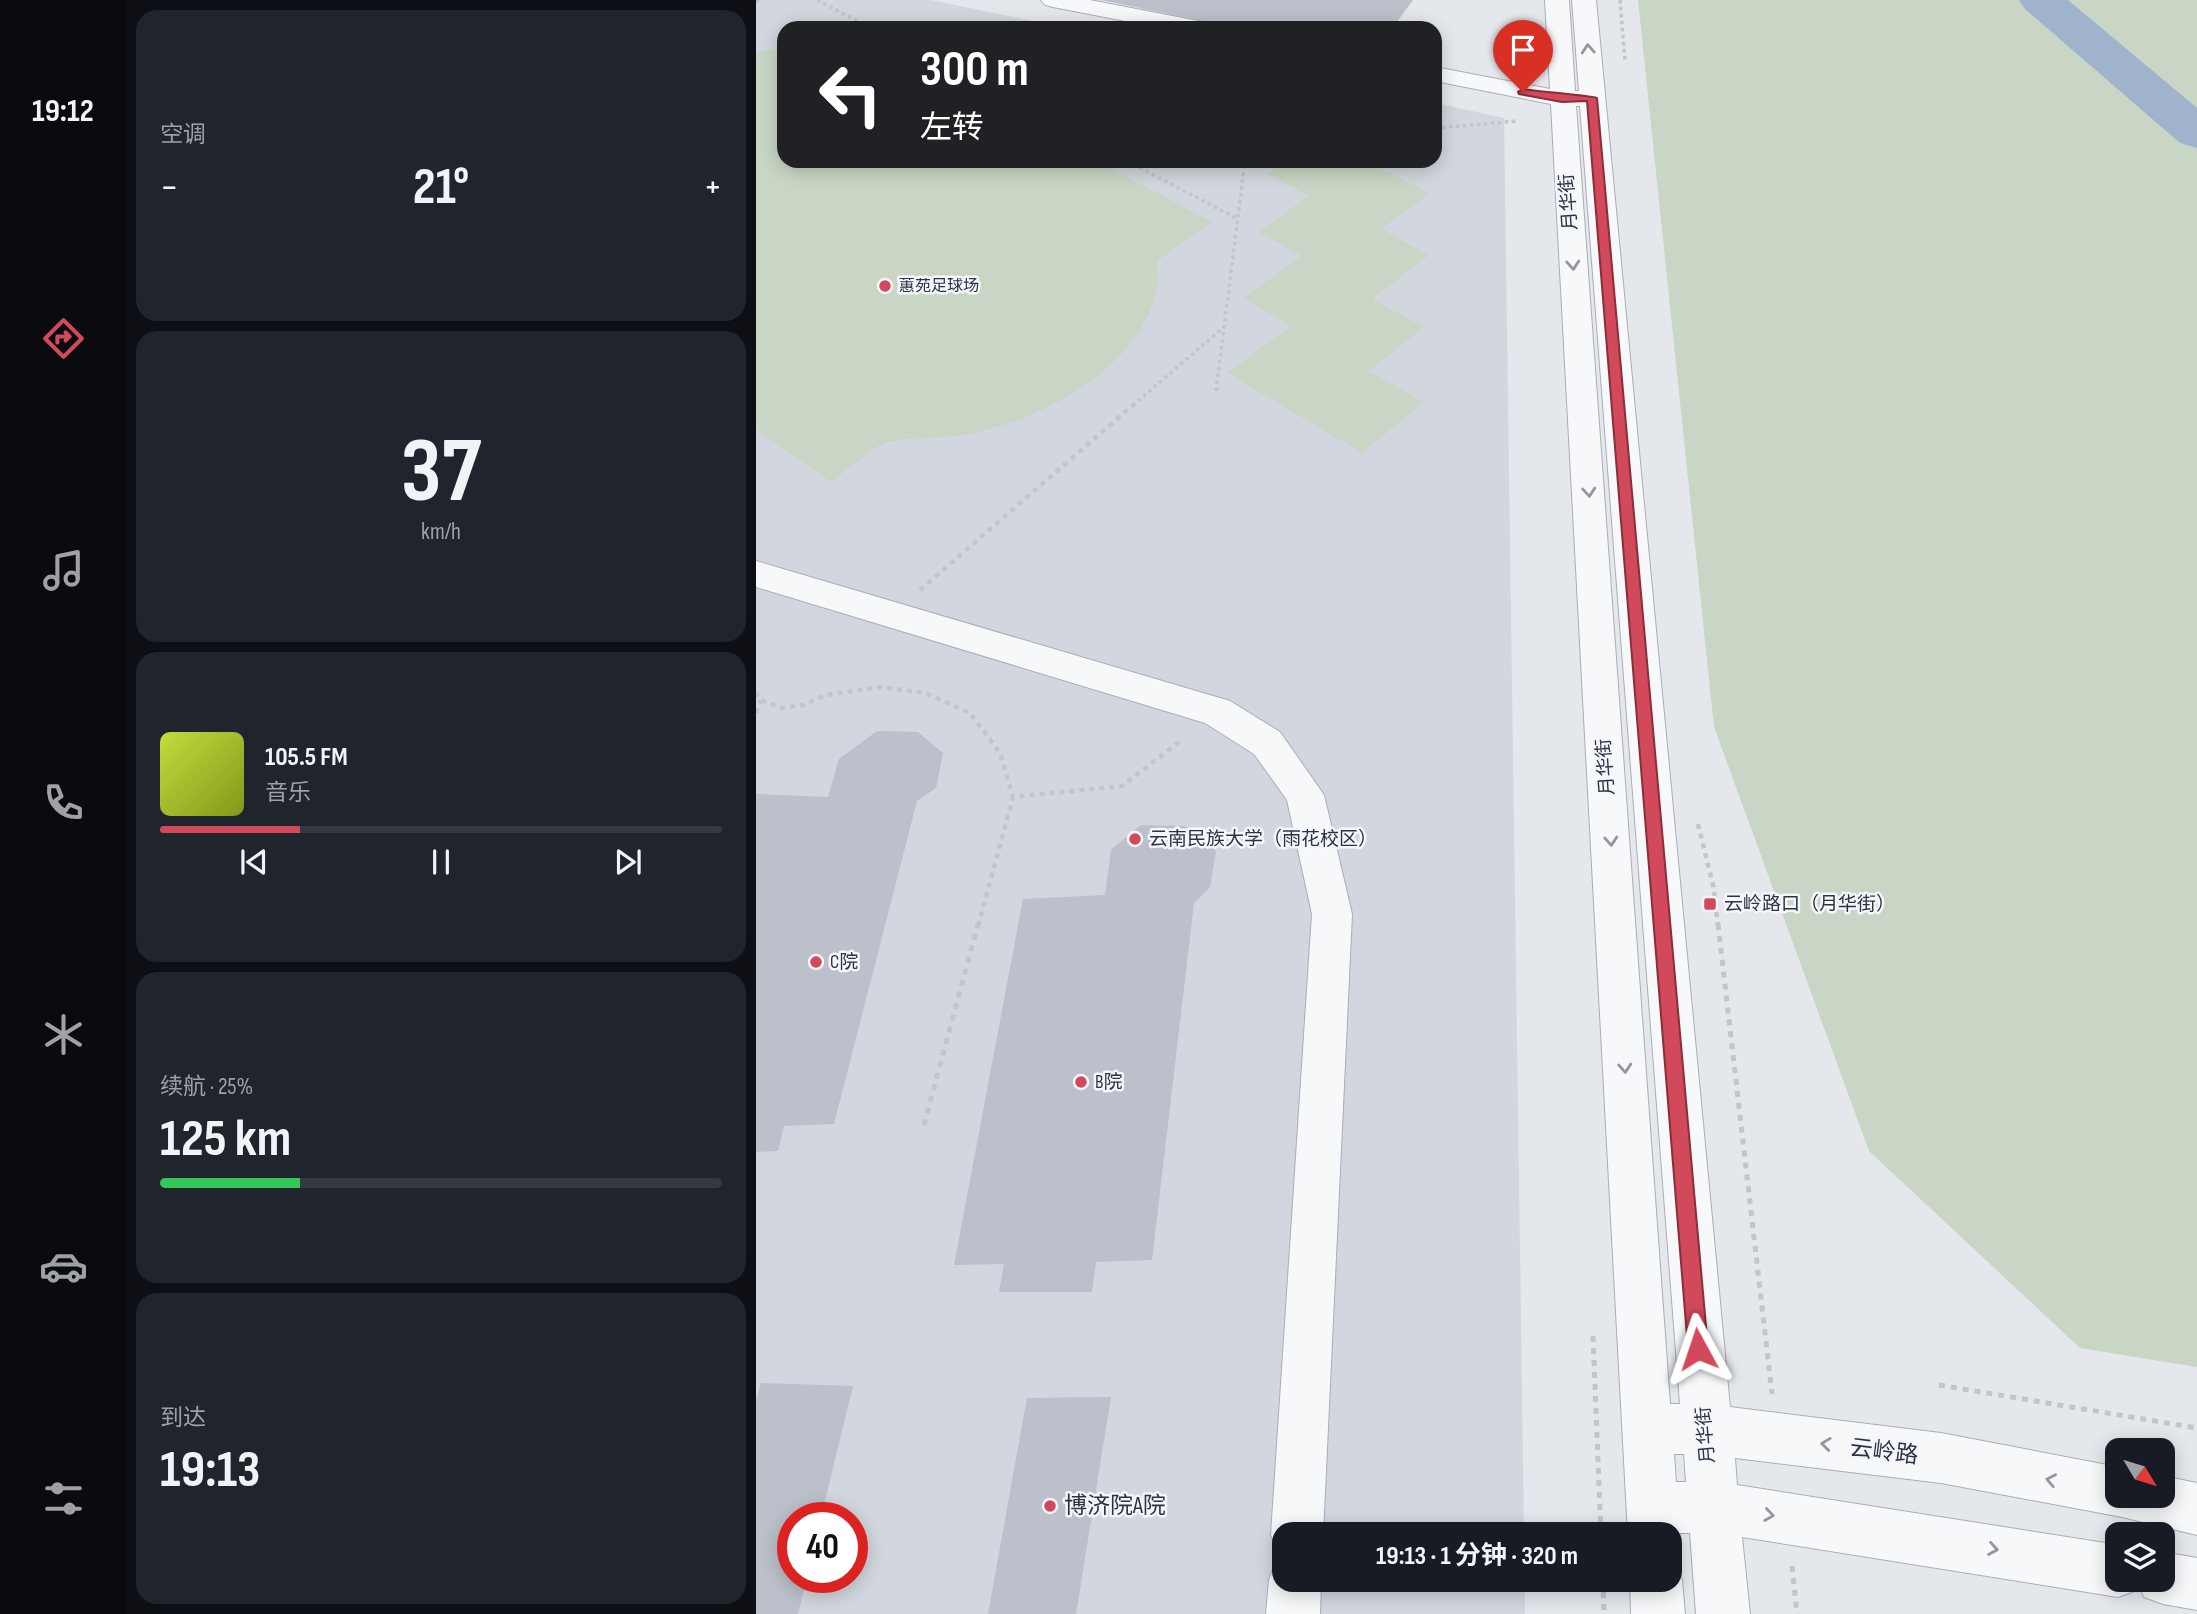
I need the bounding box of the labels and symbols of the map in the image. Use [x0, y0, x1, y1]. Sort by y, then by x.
pin [1493, 20, 1553, 92]
one-way arrow [1581, 43, 1596, 54]
street label: 月华街 [1556, 173, 1582, 231]
one-way arrow [1566, 260, 1581, 271]
place label: 蕙苑足球场 [899, 277, 979, 296]
marker: 蕙苑足球场 [877, 278, 893, 294]
one-way arrow [1581, 487, 1596, 498]
street label: 月华街 [1593, 738, 1619, 796]
place label: 云南民族大学（雨花校区） [1149, 828, 1377, 851]
marker: 云南民族大学（雨花校区） [1127, 831, 1143, 847]
one-way arrow [1603, 836, 1618, 847]
place label: 云岭路口（月华街） [1724, 893, 1895, 916]
marker: 云岭路口（月华街） [1702, 896, 1718, 912]
place label: C院 [830, 951, 858, 974]
marker: C院 [808, 954, 824, 970]
one-way arrow [1618, 1063, 1633, 1074]
place label: B院 [1095, 1071, 1122, 1094]
marker: B院 [1073, 1074, 1089, 1090]
position arrow [1661, 1312, 1735, 1386]
street label: 月华街 [1692, 1406, 1720, 1464]
street label: 云岭路 [1848, 1434, 1920, 1470]
one-way arrow [1820, 1437, 1832, 1452]
north arrow [2105, 1438, 2175, 1508]
one-way arrow [2045, 1473, 2057, 1488]
place label: 博济院A院 [1064, 1492, 1166, 1520]
marker: 博济院A院 [1042, 1498, 1058, 1514]
speed limit sign: 40 [777, 1502, 868, 1593]
one-way arrow [1763, 1507, 1774, 1522]
one-way arrow [1988, 1541, 1999, 1556]

